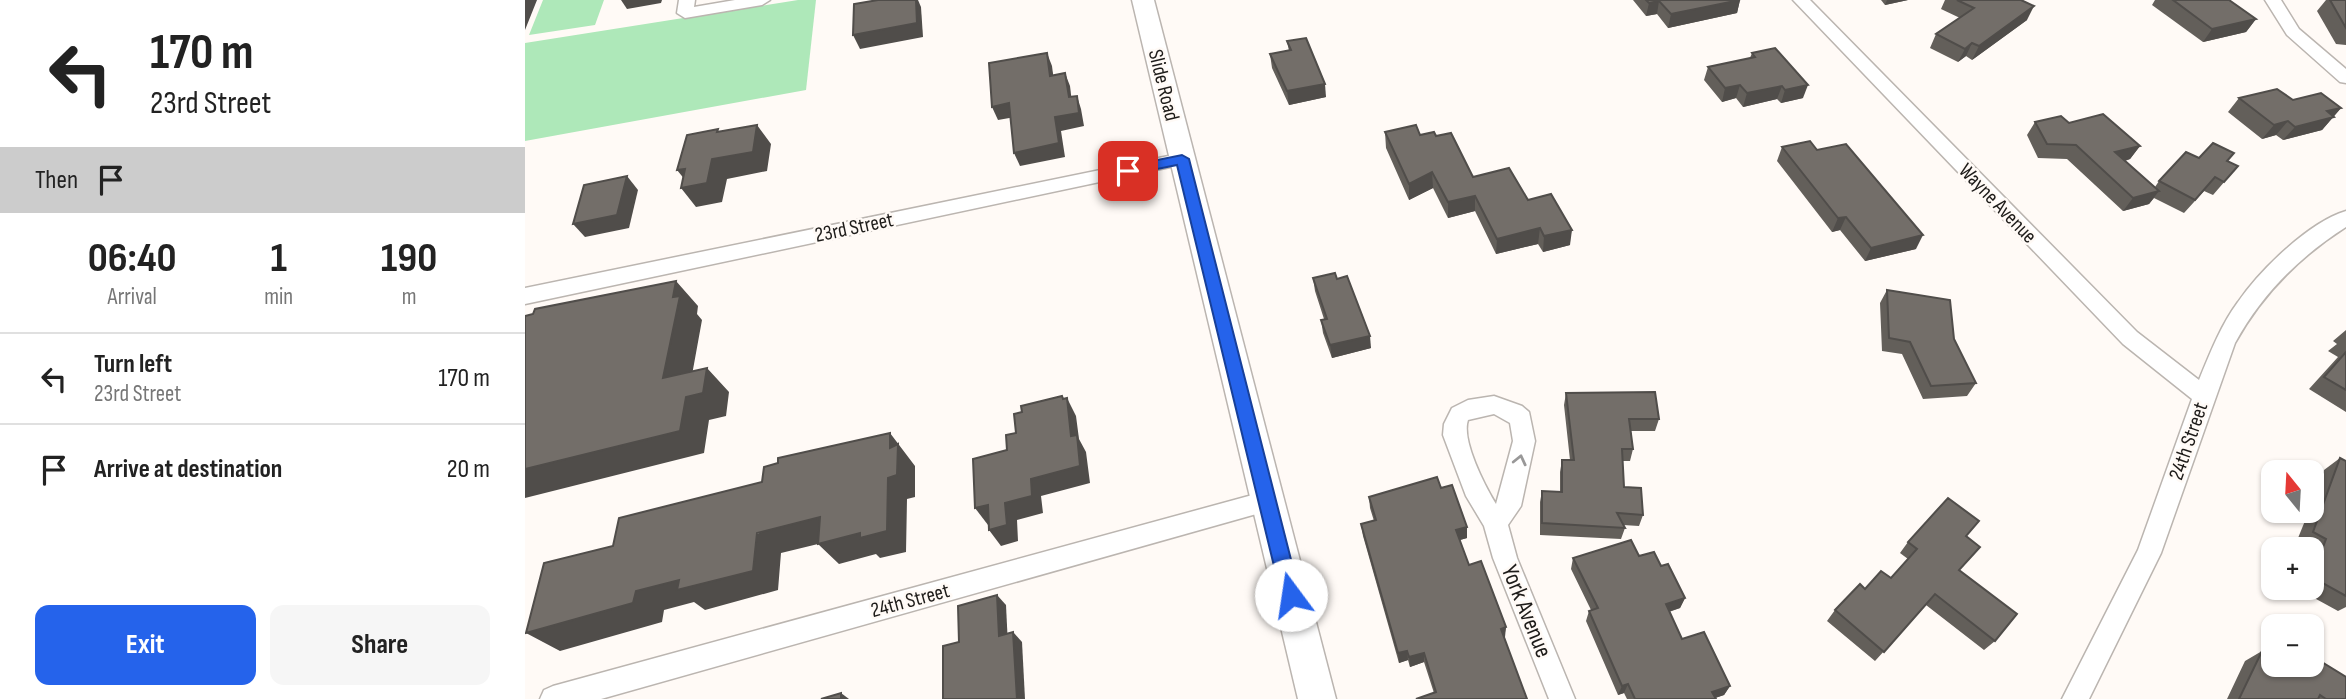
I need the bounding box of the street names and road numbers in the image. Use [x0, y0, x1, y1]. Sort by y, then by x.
street label: Slide Road [1143, 47, 1184, 123]
street label: Wayne Avenue [1953, 158, 2042, 248]
street label: 23rd Street [813, 207, 896, 248]
street label: 24th Street [2164, 399, 2213, 483]
street label: York Avenue [1495, 561, 1558, 662]
street label: 24th Street [868, 578, 952, 623]

